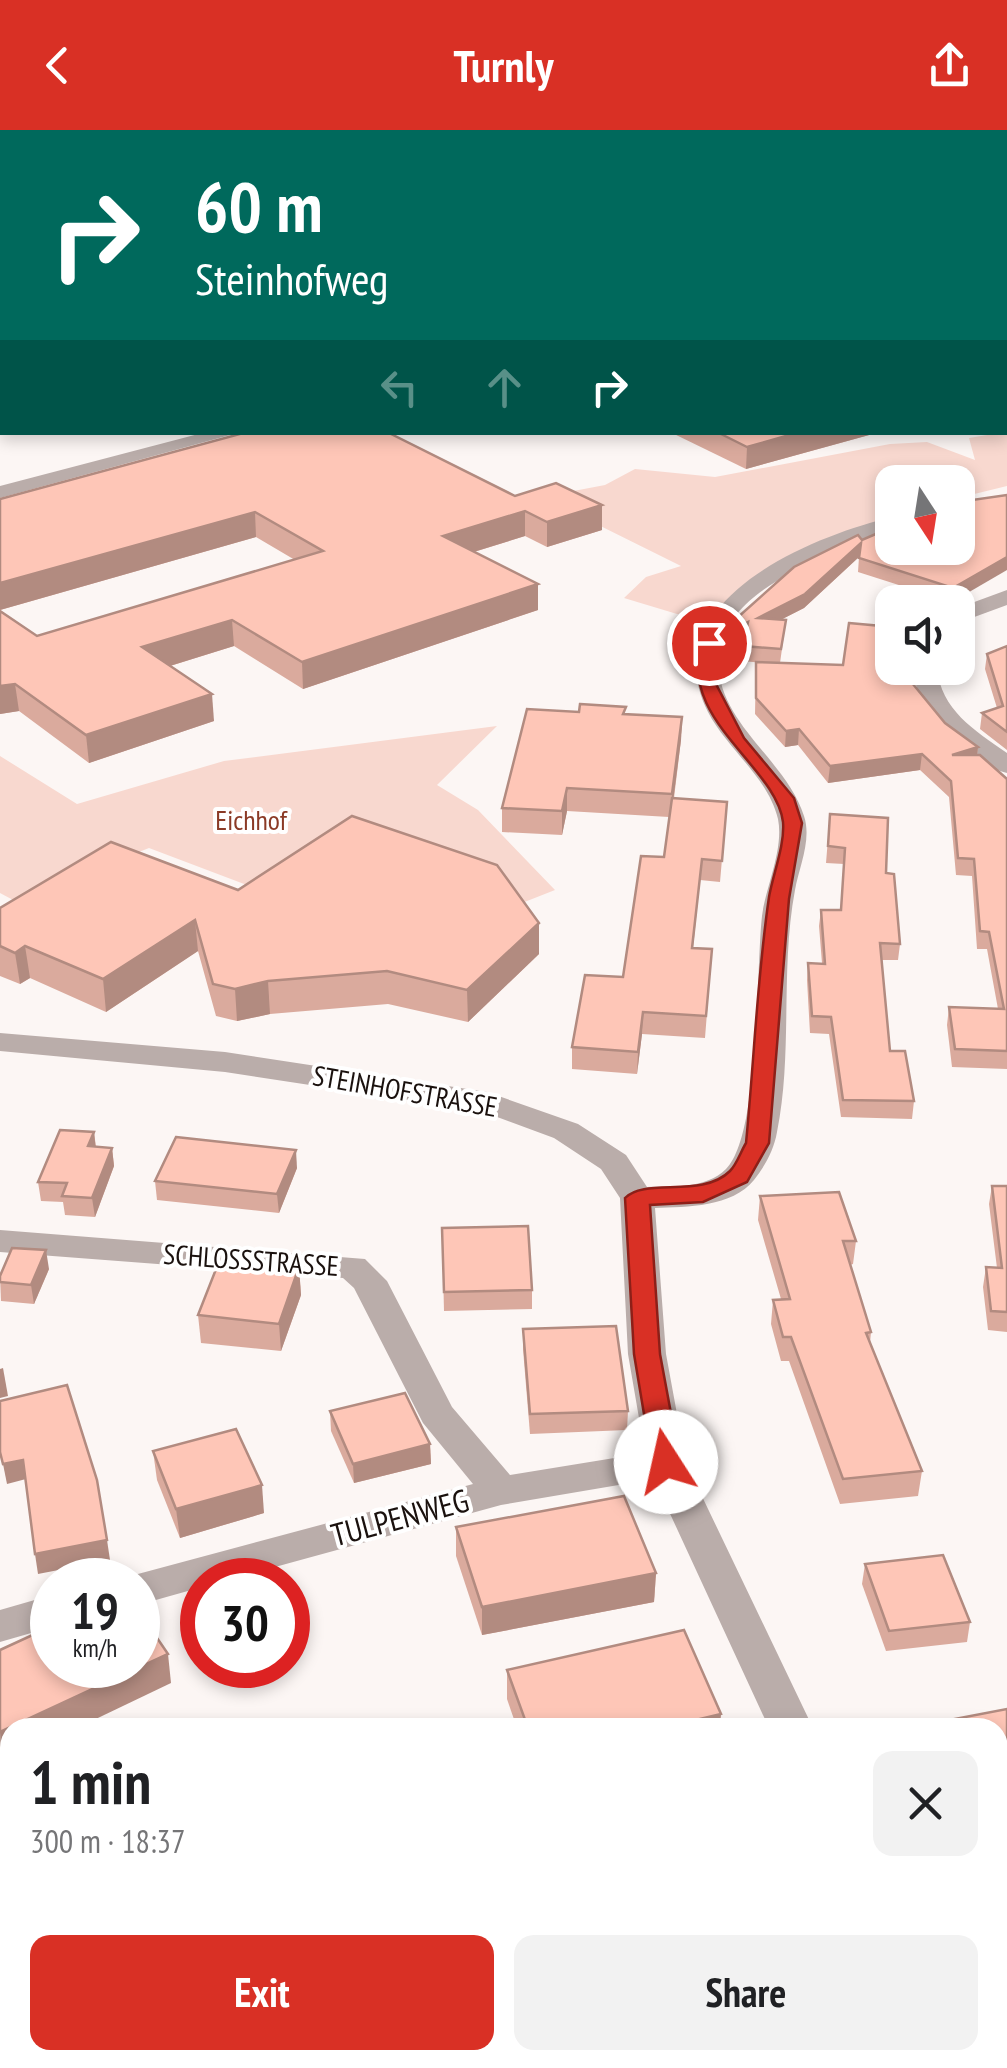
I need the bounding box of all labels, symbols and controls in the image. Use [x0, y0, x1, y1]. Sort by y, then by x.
text: Turnly [454, 36, 553, 94]
icon: back [30, 38, 85, 93]
icon: share [922, 38, 977, 93]
text: 60 m [195, 161, 323, 251]
icon: right [30, 170, 160, 300]
text: Steinhofweg [195, 249, 389, 307]
icon: left [372, 360, 427, 415]
icon: ahead [477, 360, 532, 415]
icon: right [582, 360, 637, 415]
north arrow [875, 465, 975, 565]
map controls [875, 465, 975, 685]
button: sound [875, 585, 975, 685]
pin [667, 601, 752, 686]
icon: arrive [682, 616, 737, 671]
park label: Eichhof [215, 801, 289, 838]
street label: STEINHOFSTRASSE [310, 1056, 500, 1125]
street label: SCHLOSSSTRASSE [162, 1235, 340, 1284]
position arrow [614, 1410, 718, 1514]
street label: TULPENWEG [326, 1479, 473, 1556]
speed limit sign: 30 [180, 1558, 310, 1688]
text: 19 [71, 1578, 119, 1643]
text: km/h [73, 1632, 117, 1664]
text: 1 min [30, 1743, 151, 1821]
button: close [873, 1751, 978, 1856]
text: 300 m · 18:37 [30, 1820, 185, 1862]
button: Exit [30, 1935, 494, 2050]
button: Share [514, 1935, 978, 2050]

